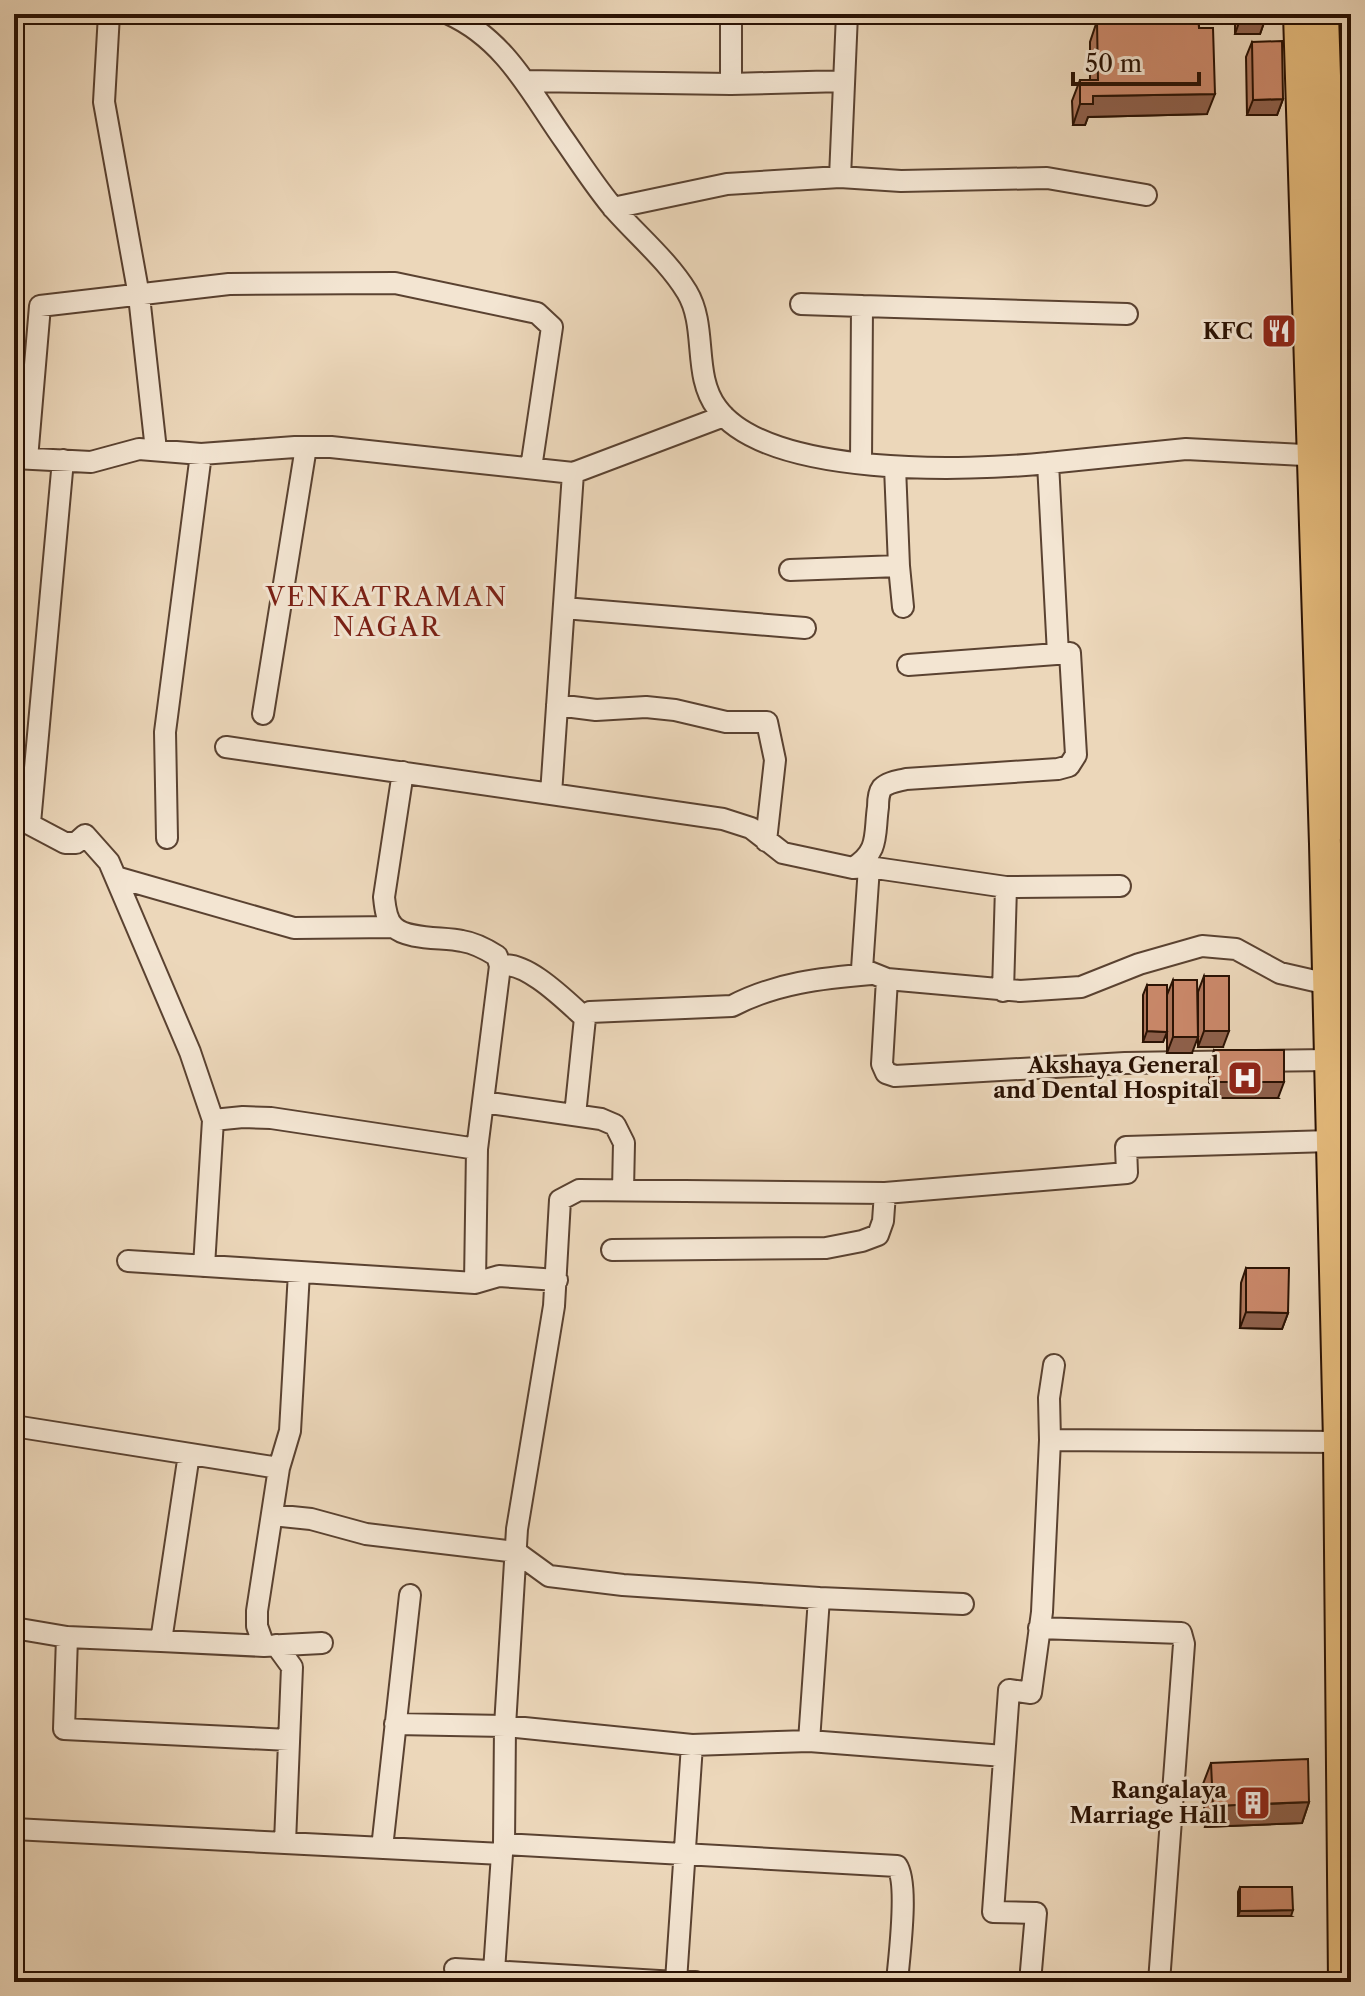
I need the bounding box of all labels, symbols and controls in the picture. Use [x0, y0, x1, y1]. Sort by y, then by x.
scale bar [1073, 36, 1199, 86]
text: 50 m [1085, 49, 1142, 78]
restaurant icon: KFC [1260, 312, 1298, 350]
place label: KFC [1203, 318, 1253, 345]
district label: VENKATRAMAN NAGAR [265, 581, 508, 643]
place label: Akshaya General and Dental Hospital [993, 1052, 1219, 1104]
hospital icon: Akshaya General and Dental Hospital [1226, 1059, 1264, 1097]
place label: Rangalaya Marriage Hall [1070, 1777, 1227, 1829]
building icon: Rangalaya Marriage Hall [1234, 1784, 1272, 1822]

